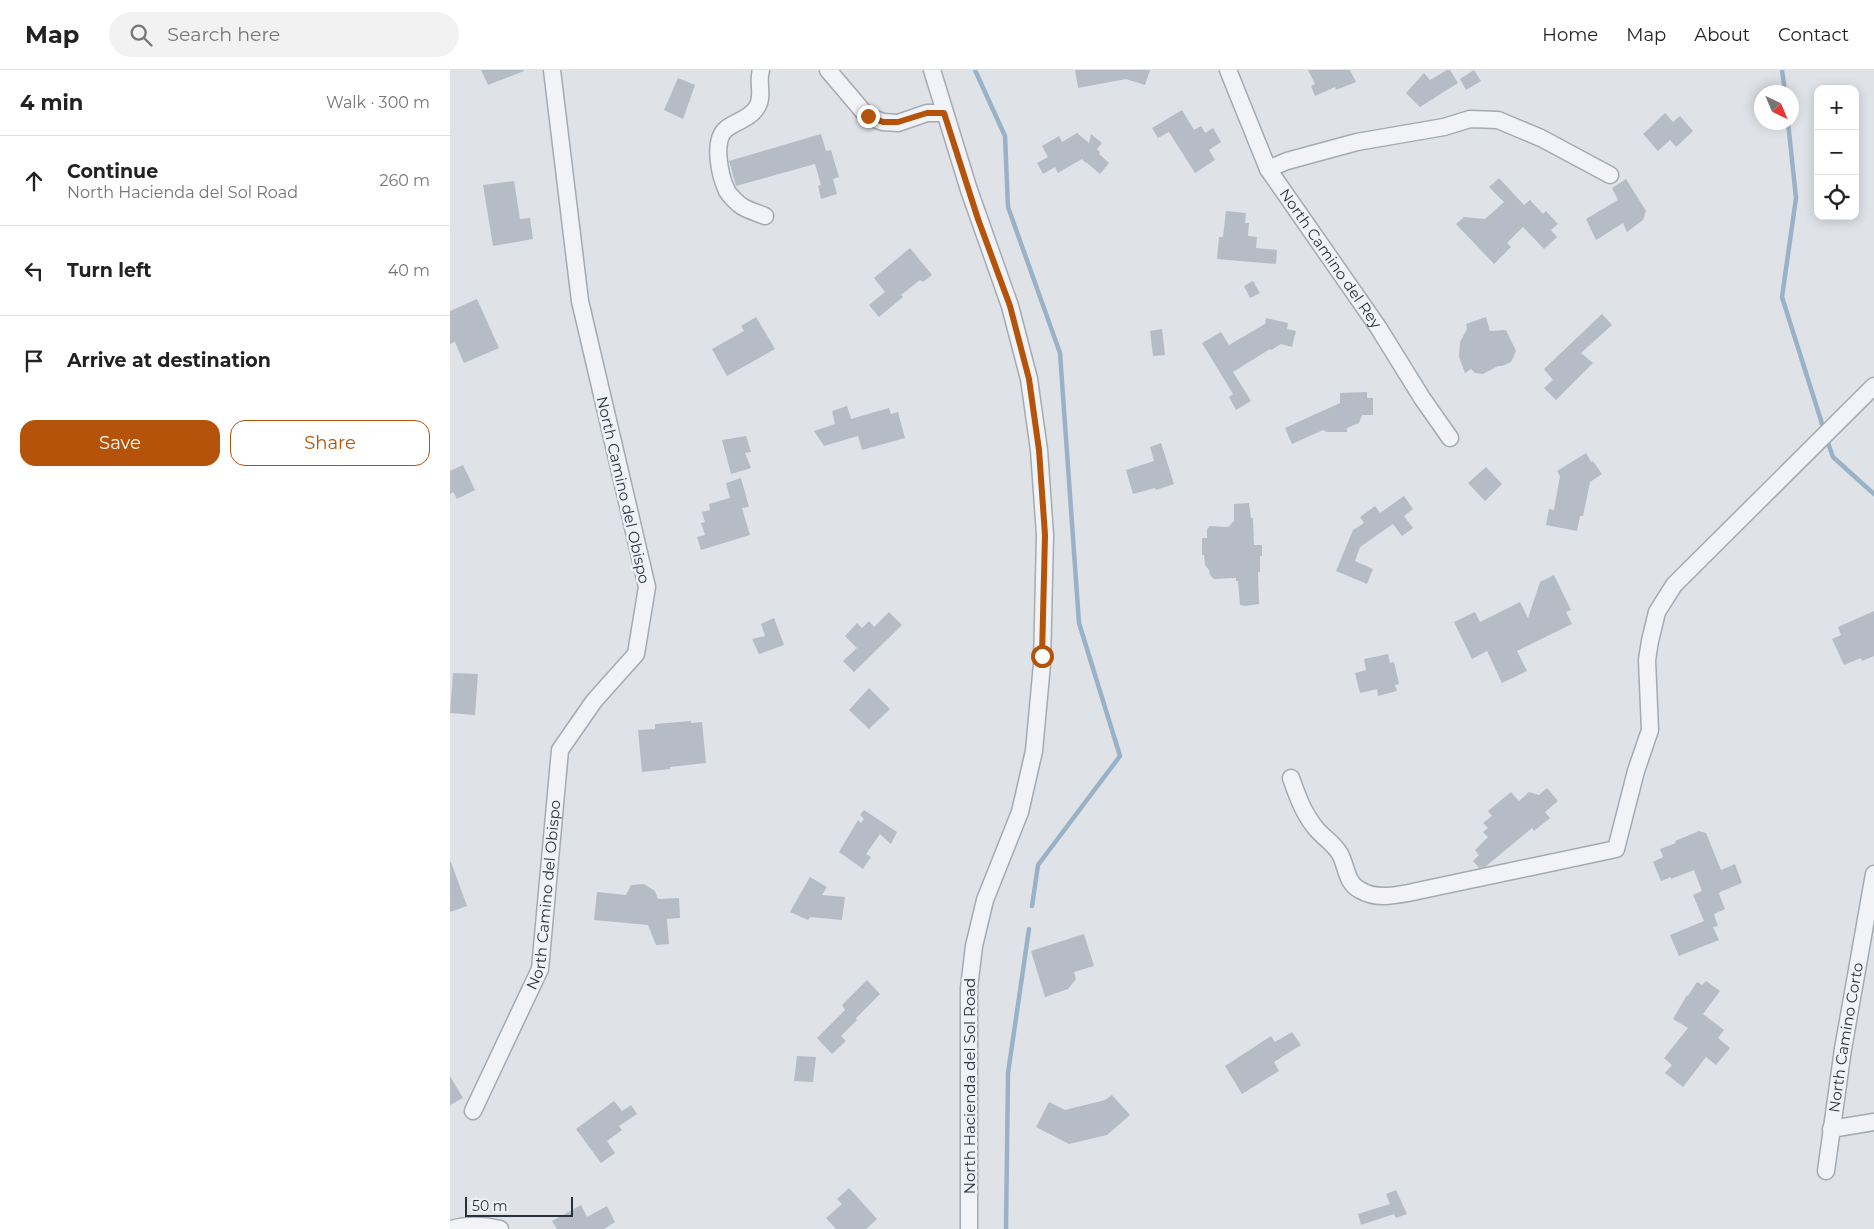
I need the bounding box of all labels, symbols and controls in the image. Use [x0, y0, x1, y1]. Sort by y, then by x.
search box [109, 12, 459, 57]
text: Map [25, 20, 79, 49]
icon: search [127, 21, 155, 49]
text: Search here [167, 23, 280, 46]
text: Home [1542, 24, 1598, 46]
text: Map [1626, 24, 1666, 46]
text: About [1694, 24, 1750, 46]
text: Contact [1778, 24, 1849, 46]
north arrow [1754, 85, 1799, 130]
map controls [1814, 85, 1859, 220]
button: + [1814, 85, 1859, 130]
text: 4 min [20, 90, 83, 115]
text: Walk · 300 m [326, 93, 430, 112]
route end [857, 105, 880, 128]
button: − [1814, 130, 1859, 175]
text: Continue [67, 160, 158, 183]
icon: ahead [20, 167, 48, 195]
text: 260 m [379, 171, 430, 190]
button: locate [1814, 175, 1859, 220]
text: North Hacienda del Sol Road [67, 183, 298, 202]
street label: North Camino del Rey [1276, 185, 1387, 333]
icon: left [20, 257, 48, 285]
text: Turn left [67, 259, 152, 282]
text: 40 m [388, 261, 430, 280]
icon: arrive [20, 347, 48, 375]
text: Arrive at destination [67, 349, 271, 372]
street label: North Camino del Obispo [593, 394, 654, 585]
button: Save [20, 420, 220, 466]
button: Share [230, 420, 430, 466]
route start [1031, 645, 1054, 668]
street label: North Camino del Obispo [522, 799, 564, 993]
street label: North Camino Corto [1824, 961, 1867, 1114]
street label: North Hacienda del Sol Road [960, 978, 979, 1194]
scale bar [465, 1194, 572, 1217]
text: 50 m [472, 1197, 508, 1215]

